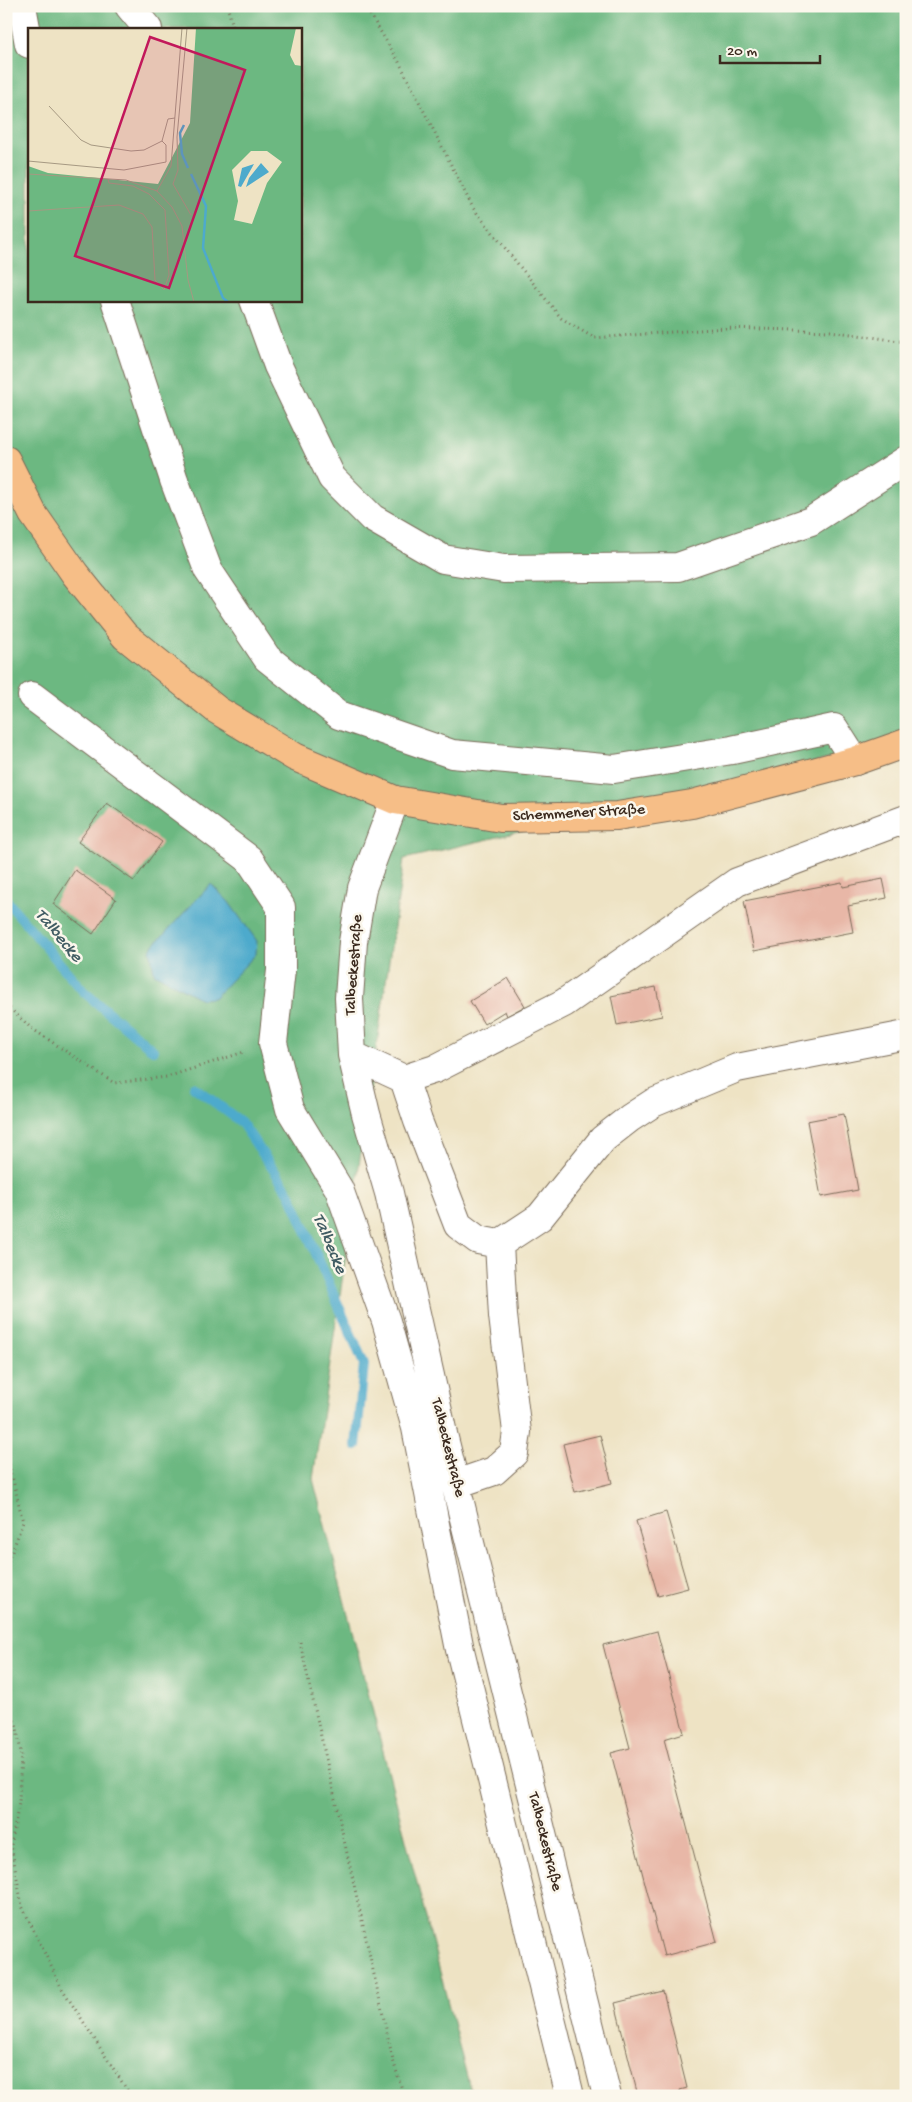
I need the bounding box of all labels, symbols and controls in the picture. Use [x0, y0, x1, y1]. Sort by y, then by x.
inset map [28, 28, 301, 301]
scale bar [720, 32, 820, 64]
text: 20 m [727, 43, 757, 61]
street label: Schemmener Straße [512, 801, 646, 827]
water label: Talbecke [30, 905, 87, 967]
street label: Talbeckestraße [342, 913, 368, 1017]
water label: Talbecke [307, 1211, 351, 1278]
street label: Talbeckestraße [425, 1396, 469, 1500]
street label: Talbeckestraße [522, 1790, 566, 1894]

